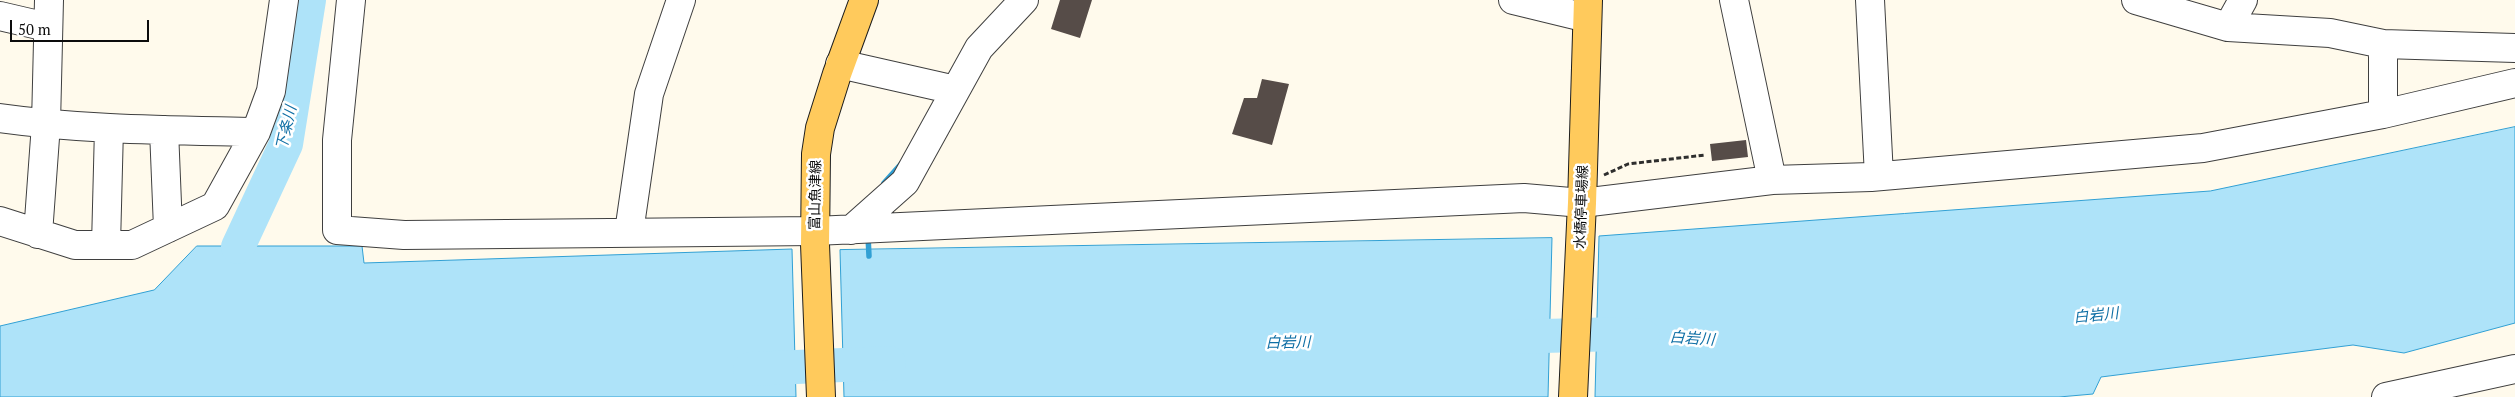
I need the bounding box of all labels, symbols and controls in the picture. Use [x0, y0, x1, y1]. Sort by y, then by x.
scale bar [12, 10, 151, 42]
text: 50 m [18, 19, 51, 39]
water label: 下条川 [273, 104, 301, 152]
street label: 富山魚津線 [807, 160, 825, 230]
street label: 水橋停車場線 [1572, 165, 1592, 249]
water label: 白岩川 [2073, 305, 2119, 327]
water label: 白岩川 [1669, 328, 1715, 350]
water label: 白岩川 [1265, 334, 1311, 352]

